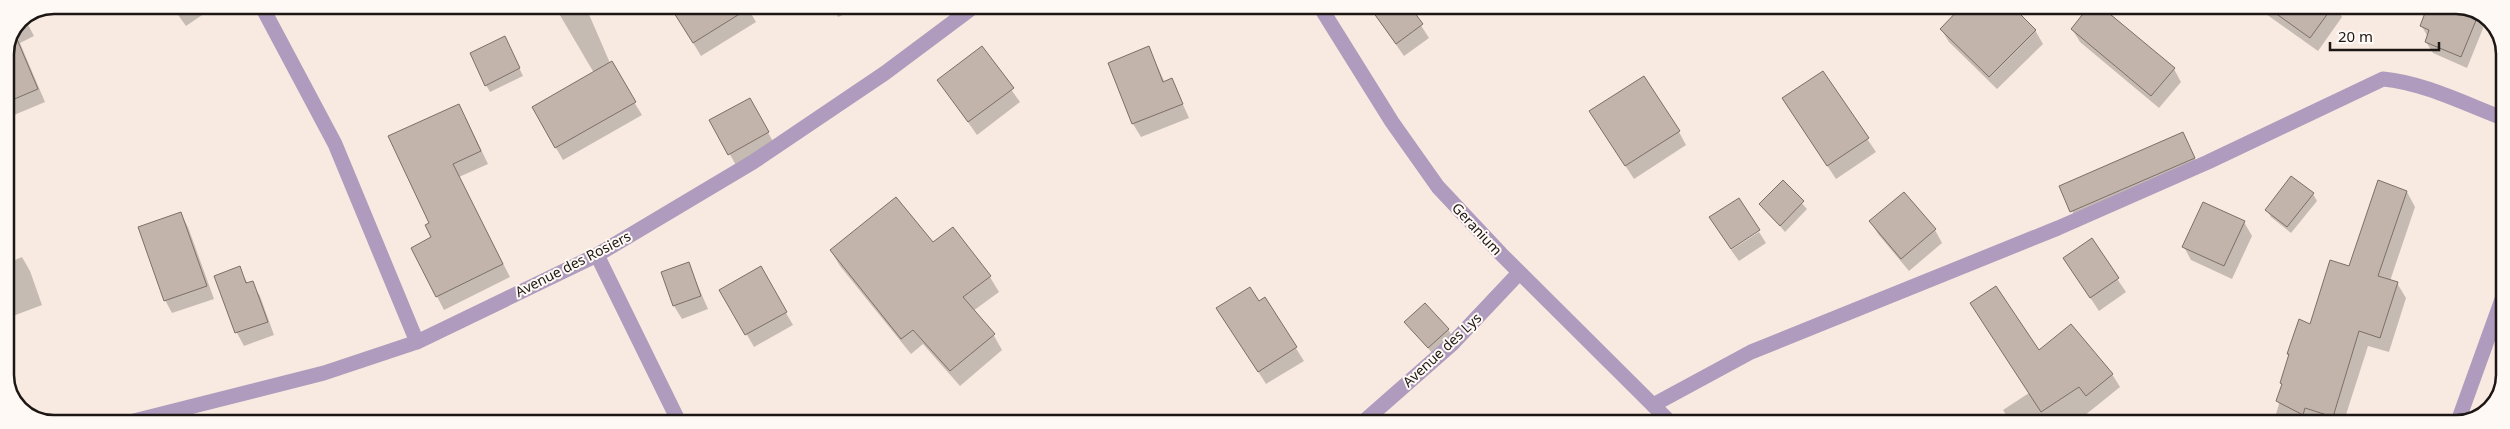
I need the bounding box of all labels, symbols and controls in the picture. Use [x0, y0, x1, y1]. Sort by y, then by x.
scale bar [2330, 20, 2439, 52]
text: 20 m [2338, 26, 2373, 46]
street label: Geranium [1448, 198, 1507, 259]
street label: Avenue des Rosiers [512, 226, 634, 301]
street label: Avenue des Lys [1398, 308, 1485, 391]

